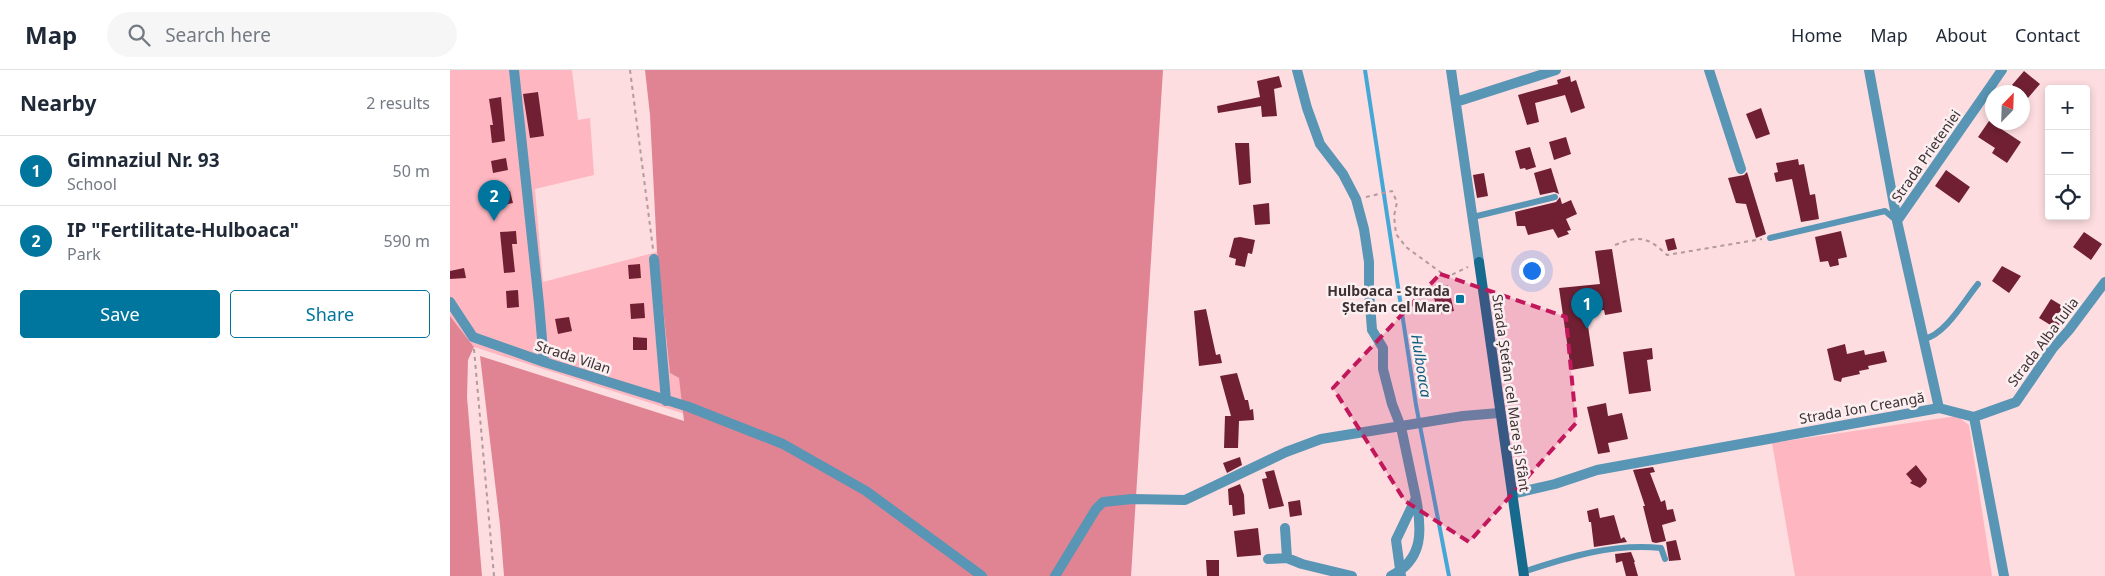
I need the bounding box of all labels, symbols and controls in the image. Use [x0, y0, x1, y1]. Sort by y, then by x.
search box [107, 12, 457, 57]
text: Map [25, 18, 77, 51]
icon: search [125, 21, 153, 49]
text: Search here [165, 22, 271, 48]
text: Home [1791, 23, 1842, 47]
text: Map [1870, 23, 1908, 47]
text: About [1936, 23, 1987, 47]
text: Contact [2015, 23, 2080, 47]
north arrow [1985, 85, 2030, 130]
map controls [2045, 85, 2090, 220]
button: + [2045, 85, 2090, 130]
text: Nearby [20, 89, 96, 117]
text: 2 results [366, 92, 430, 114]
street label: Strada Prieteniei [1887, 106, 1965, 206]
button: − [2045, 130, 2090, 175]
text: Gimnaziul Nr. 93 [67, 147, 220, 173]
text: 1 [31, 160, 41, 182]
text: 50 m [393, 160, 430, 182]
text: School [67, 173, 117, 195]
button: locate [2045, 175, 2090, 220]
pin: 2 [478, 180, 510, 221]
text: IP "Fertilitate-Hulboaca" [67, 217, 299, 243]
text: 2 [31, 230, 41, 252]
text: 590 m [383, 230, 430, 252]
text: Park [67, 243, 101, 265]
your location [1519, 258, 1545, 284]
place label: Hulboaca - Strada Ștefan cel Mare [1327, 281, 1450, 316]
pin: 1 [1571, 288, 1603, 329]
button: Save [20, 290, 220, 338]
button: Share [230, 290, 430, 338]
marker: Hulboaca - Strada Ștefan cel Mare [1454, 293, 1466, 305]
street label: Strada Ștefan cel Mare și Sfânt [1488, 293, 1535, 493]
street label: Strada Alba Iulia [2003, 293, 2082, 390]
water label: Hulboaca [1407, 333, 1437, 399]
street label: Strada Vilan [533, 335, 613, 378]
street label: Strada Ion Creangă [1798, 387, 1926, 428]

